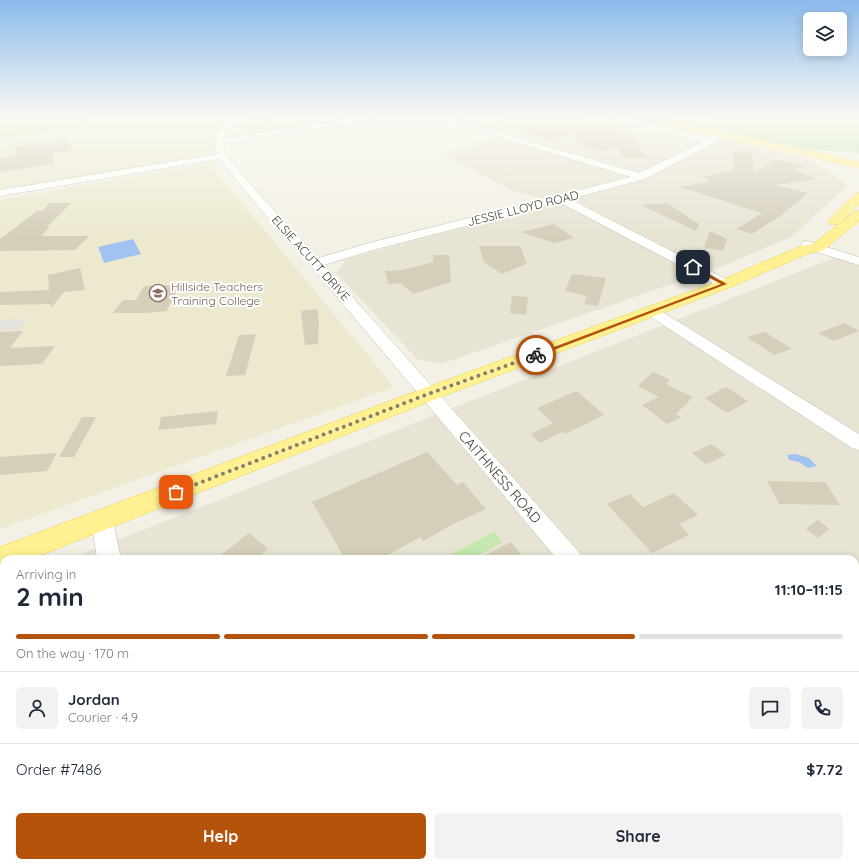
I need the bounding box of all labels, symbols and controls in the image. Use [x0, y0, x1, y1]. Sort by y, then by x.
map controls [803, 12, 847, 56]
button: layers [803, 12, 847, 56]
street label: JESSIE LLOYD ROAD [466, 187, 580, 229]
street label: ELSIE ACUTT DRIVE [269, 212, 353, 304]
pin [676, 250, 710, 284]
icon: home [682, 256, 704, 278]
place label: Hillside Teachers Training College [171, 279, 264, 308]
school or university icon: Hillside Teachers Training College [148, 283, 168, 303]
courier [516, 335, 556, 375]
icon: bike [525, 344, 547, 366]
street label: CAITHNESS ROAD [455, 427, 545, 527]
pin [159, 475, 193, 509]
icon: bag [165, 481, 187, 503]
text: Arriving in [16, 566, 76, 582]
text: 2 min [16, 580, 84, 613]
text: 11:10–11:15 [775, 580, 843, 599]
text: On the way · 170 m [16, 645, 129, 661]
button: person [16, 687, 58, 729]
button: chat [749, 687, 791, 729]
button: phone [801, 687, 843, 729]
text: Jordan [68, 690, 120, 709]
text: Courier · 4.9 [68, 709, 138, 725]
text: Order #7486 [16, 760, 101, 779]
text: $7.72 [806, 760, 843, 779]
button: Help [16, 813, 426, 859]
button: Share [434, 813, 843, 859]

